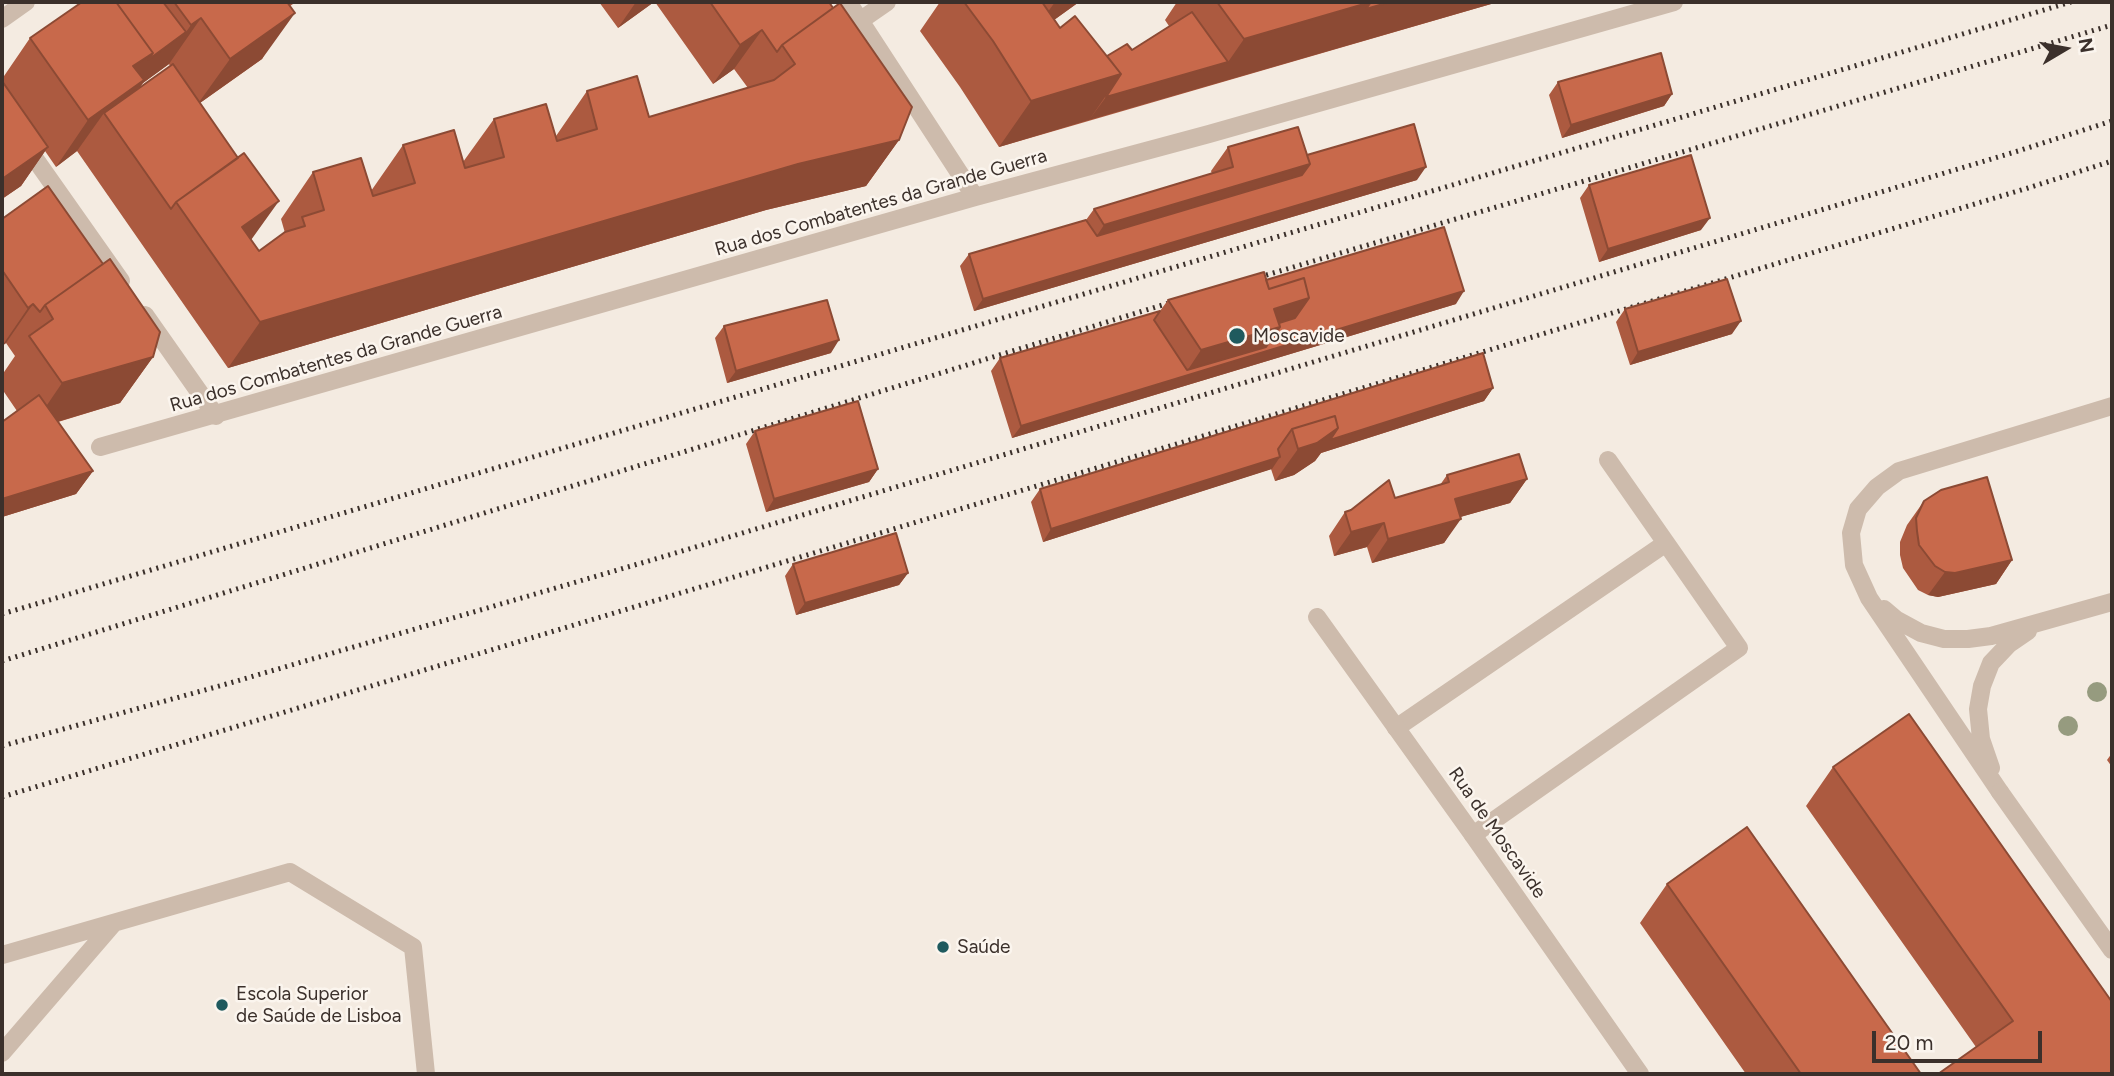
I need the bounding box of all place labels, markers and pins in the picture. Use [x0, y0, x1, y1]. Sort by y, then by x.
place label: Moscavide [1253, 325, 1345, 347]
marker: Moscavide [1227, 326, 1247, 346]
place label: Saúde [957, 936, 1010, 958]
marker: Saúde [935, 939, 951, 955]
place label: Escola Superior de Saúde de Lisboa [236, 983, 402, 1027]
marker: Escola Superior de Saúde de Lisboa [214, 997, 230, 1013]

